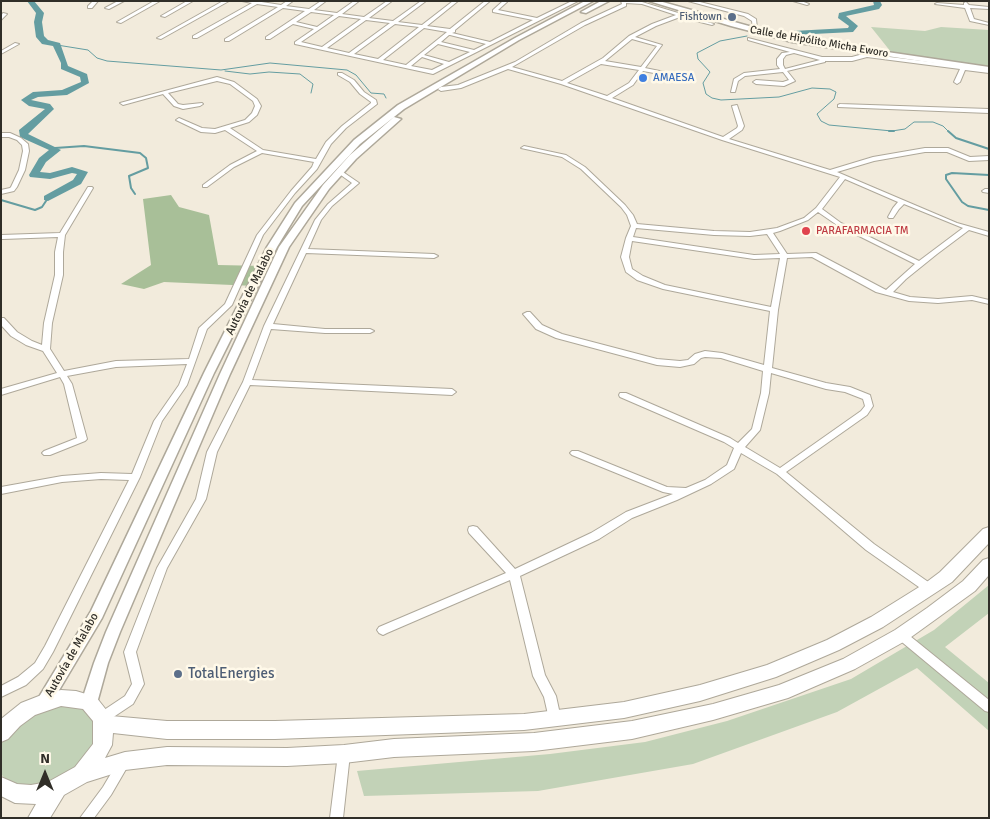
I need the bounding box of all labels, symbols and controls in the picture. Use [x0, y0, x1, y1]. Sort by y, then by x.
place label: Fishtown [679, 10, 722, 24]
marker: Fishtown [726, 11, 738, 23]
street label: Calle de Hipólito Micha Eworo [749, 23, 889, 61]
place label: AMAESA [653, 71, 694, 85]
marker: AMAESA [637, 72, 649, 84]
place label: PARAFARMACIA TM [816, 224, 909, 238]
marker: PARAFARMACIA TM [800, 225, 812, 237]
street label: Autovía de Malabo [223, 246, 277, 338]
street label: Autovía de Malabo [42, 611, 102, 699]
place label: TotalEnergies [188, 665, 275, 683]
marker: TotalEnergies [172, 668, 184, 680]
north arrow [20, 749, 70, 799]
text: N [40, 750, 50, 767]

